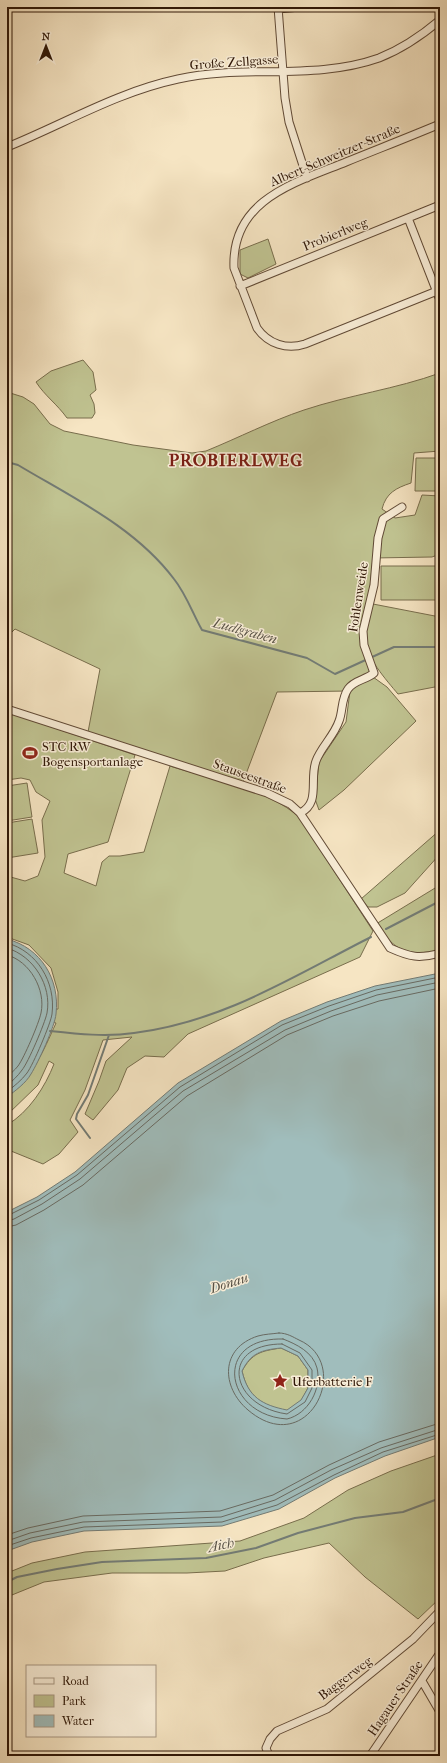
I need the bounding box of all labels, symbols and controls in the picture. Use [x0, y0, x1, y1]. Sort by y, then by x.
north arrow [26, 26, 66, 66]
text: N [42, 30, 51, 43]
street label: Große Zellgasse [189, 51, 279, 73]
street label: Albert-Schweitzer-Straße [267, 121, 403, 190]
street label: Probierlweg [300, 214, 371, 254]
district label: PROBIERLWEG [169, 450, 303, 470]
street label: Fohlenweide [345, 560, 371, 633]
water label: Ludlgraben [210, 614, 279, 648]
place label: STC RW Bogensportanlage [42, 739, 144, 769]
sports icon: STC RW Bogensportanlage [21, 744, 39, 762]
street label: Stauseestraße [211, 756, 289, 796]
water label: Donau [207, 1269, 250, 1297]
place icon: Uferbatterie F [271, 1372, 289, 1390]
place label: Uferbatterie F [292, 1374, 372, 1389]
water label: Aich [205, 1534, 236, 1556]
street label: Baggerweg [315, 1652, 376, 1703]
street label: Hagauer Straße [364, 1657, 426, 1739]
legend [26, 1665, 156, 1737]
text: Road [62, 1674, 89, 1688]
text: Park [62, 1694, 87, 1708]
text: Water [61, 1714, 95, 1728]

